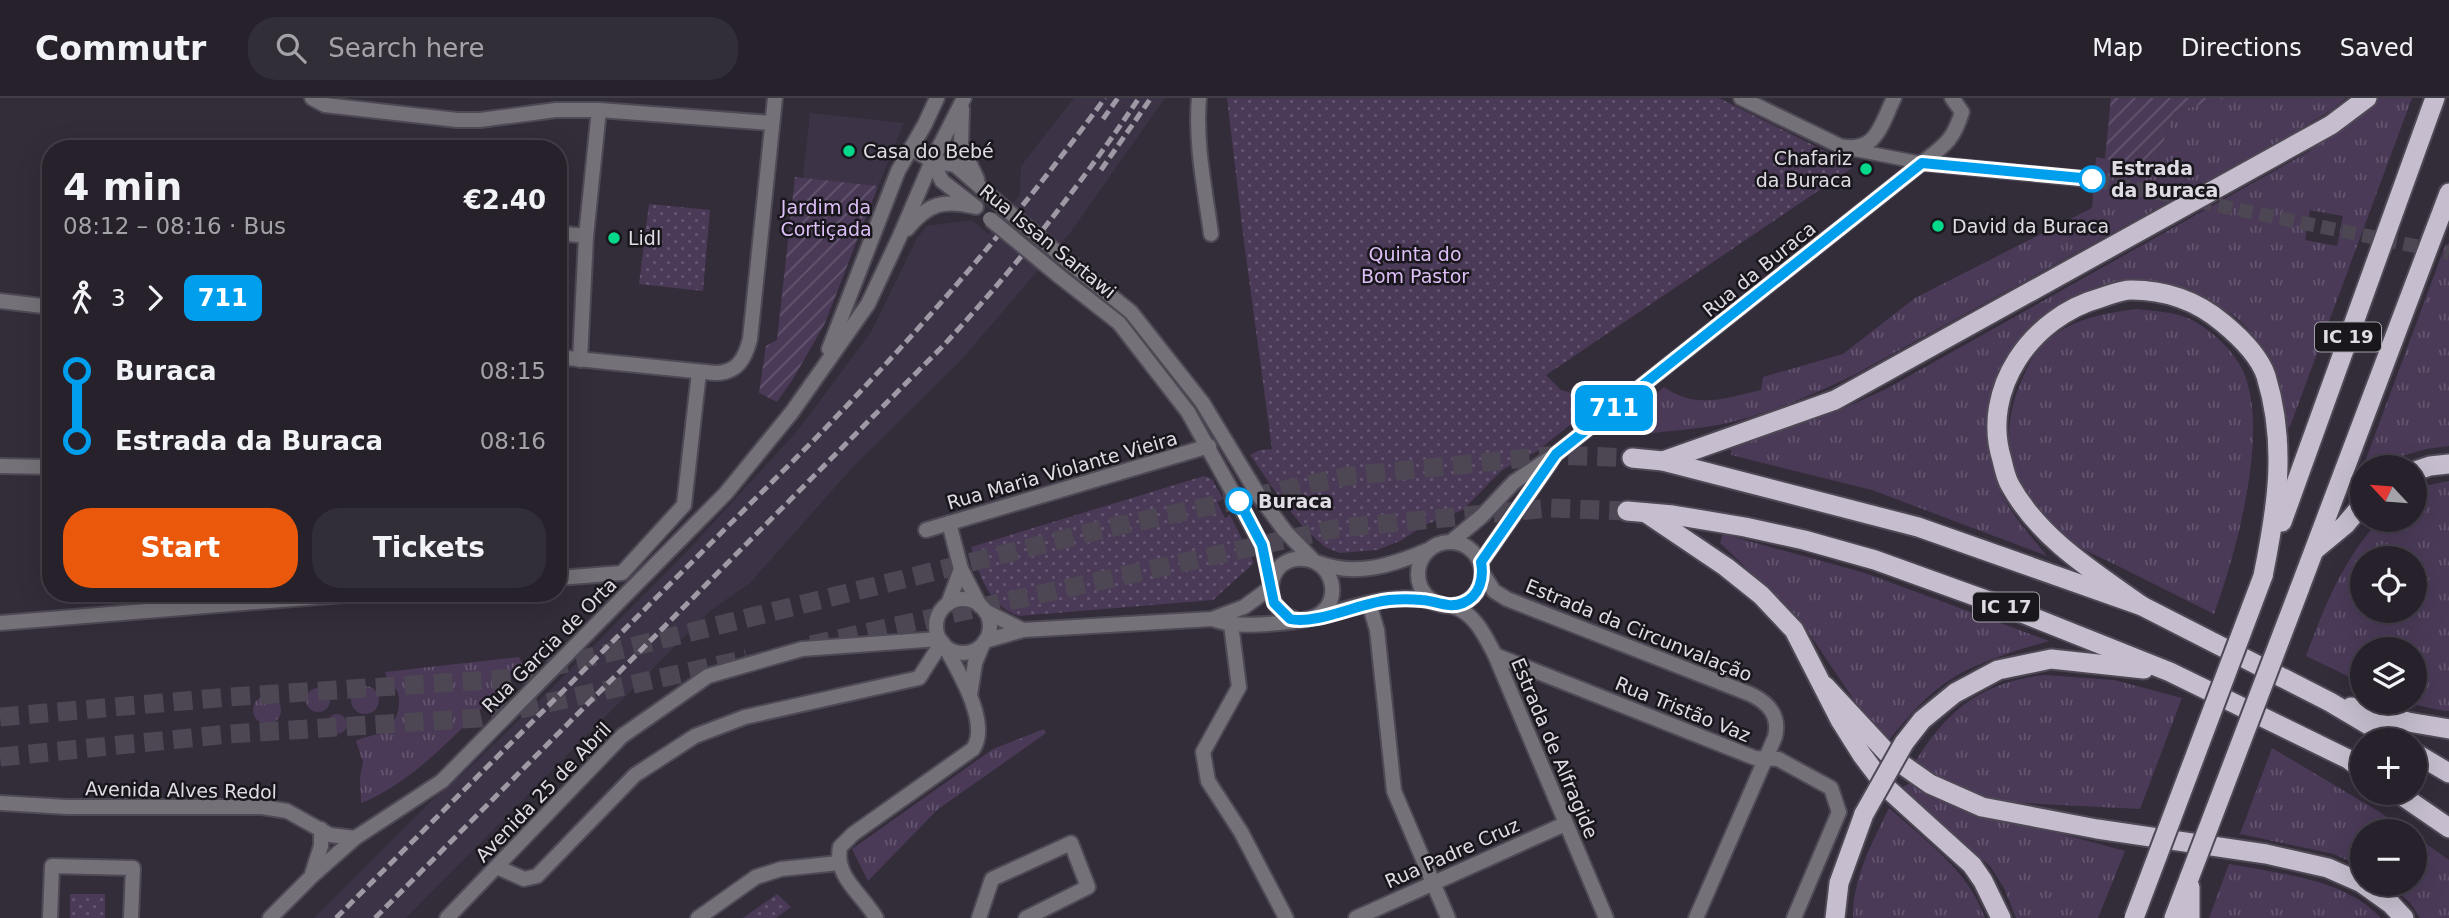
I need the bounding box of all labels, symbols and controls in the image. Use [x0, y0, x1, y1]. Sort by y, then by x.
search box [248, 17, 738, 80]
text: Commutr [35, 29, 206, 68]
icon: search [272, 29, 310, 67]
text: Search here [328, 33, 484, 63]
text: Map [2092, 34, 2143, 62]
text: Directions [2181, 34, 2302, 62]
text: Saved [2340, 34, 2414, 62]
place label: Casa do Bebé [863, 140, 994, 162]
marker: Casa do Bebé [841, 143, 857, 159]
place label: Chafariz da Buraca [1756, 147, 1852, 191]
place label: Estrada da Buraca [2111, 157, 2218, 201]
marker: Chafariz da Buraca [1858, 161, 1874, 177]
text: 4 min [63, 165, 182, 209]
marker: Estrada da Buraca [2079, 166, 2105, 192]
street label: Rua Issan Sartawi [976, 179, 1120, 303]
text: €2.40 [464, 185, 546, 215]
park label: Jardim da Cortiçada [780, 196, 872, 240]
text: 08:12 – 08:16 · Bus [63, 213, 286, 239]
place label: David da Buraca [1952, 215, 2109, 237]
street label: Rua da Buraca [1698, 217, 1820, 321]
marker: David da Buraca [1930, 218, 1946, 234]
place label: Lidl [628, 227, 661, 249]
marker: Lidl [606, 230, 622, 246]
park label: Quinta do Bom Pastor [1361, 243, 1469, 287]
icon: walk [63, 279, 101, 317]
icon: forward [136, 279, 174, 317]
text: 711 [198, 284, 248, 312]
text: 3 [111, 285, 126, 311]
road number: IC 19 [2315, 323, 2381, 352]
text: Buraca [115, 356, 217, 386]
text: 08:15 [480, 358, 546, 384]
line badge: 711 [1574, 385, 1654, 431]
text: 711 [1589, 394, 1639, 422]
text: Estrada da Buraca [115, 426, 383, 456]
street label: Rua Maria Violante Vieira [944, 427, 1180, 513]
text: 08:16 [480, 428, 546, 454]
north arrow [2350, 455, 2427, 532]
map controls [2350, 455, 2427, 896]
marker: Buraca [1226, 488, 1252, 514]
place label: Buraca [1258, 490, 1332, 512]
button: Start [63, 508, 298, 588]
button: Tickets [312, 508, 546, 588]
button: locate [2350, 546, 2427, 623]
street label: Rua Garcia de Orta [477, 573, 621, 717]
street label: Estrada da Circunvalação [1523, 574, 1755, 686]
road number: IC 17 [1973, 592, 2039, 622]
button: layers [2350, 637, 2427, 714]
street label: Estrada de Alfragide [1507, 654, 1603, 842]
street label: Rua Tristão Vaz [1612, 672, 1754, 746]
street label: Avenida 25 de Abril [471, 718, 615, 866]
button: + [2350, 728, 2427, 805]
street label: Avenida Alves Redol [85, 777, 277, 803]
street label: Rua Padre Cruz [1381, 814, 1523, 892]
button: − [2350, 819, 2427, 896]

